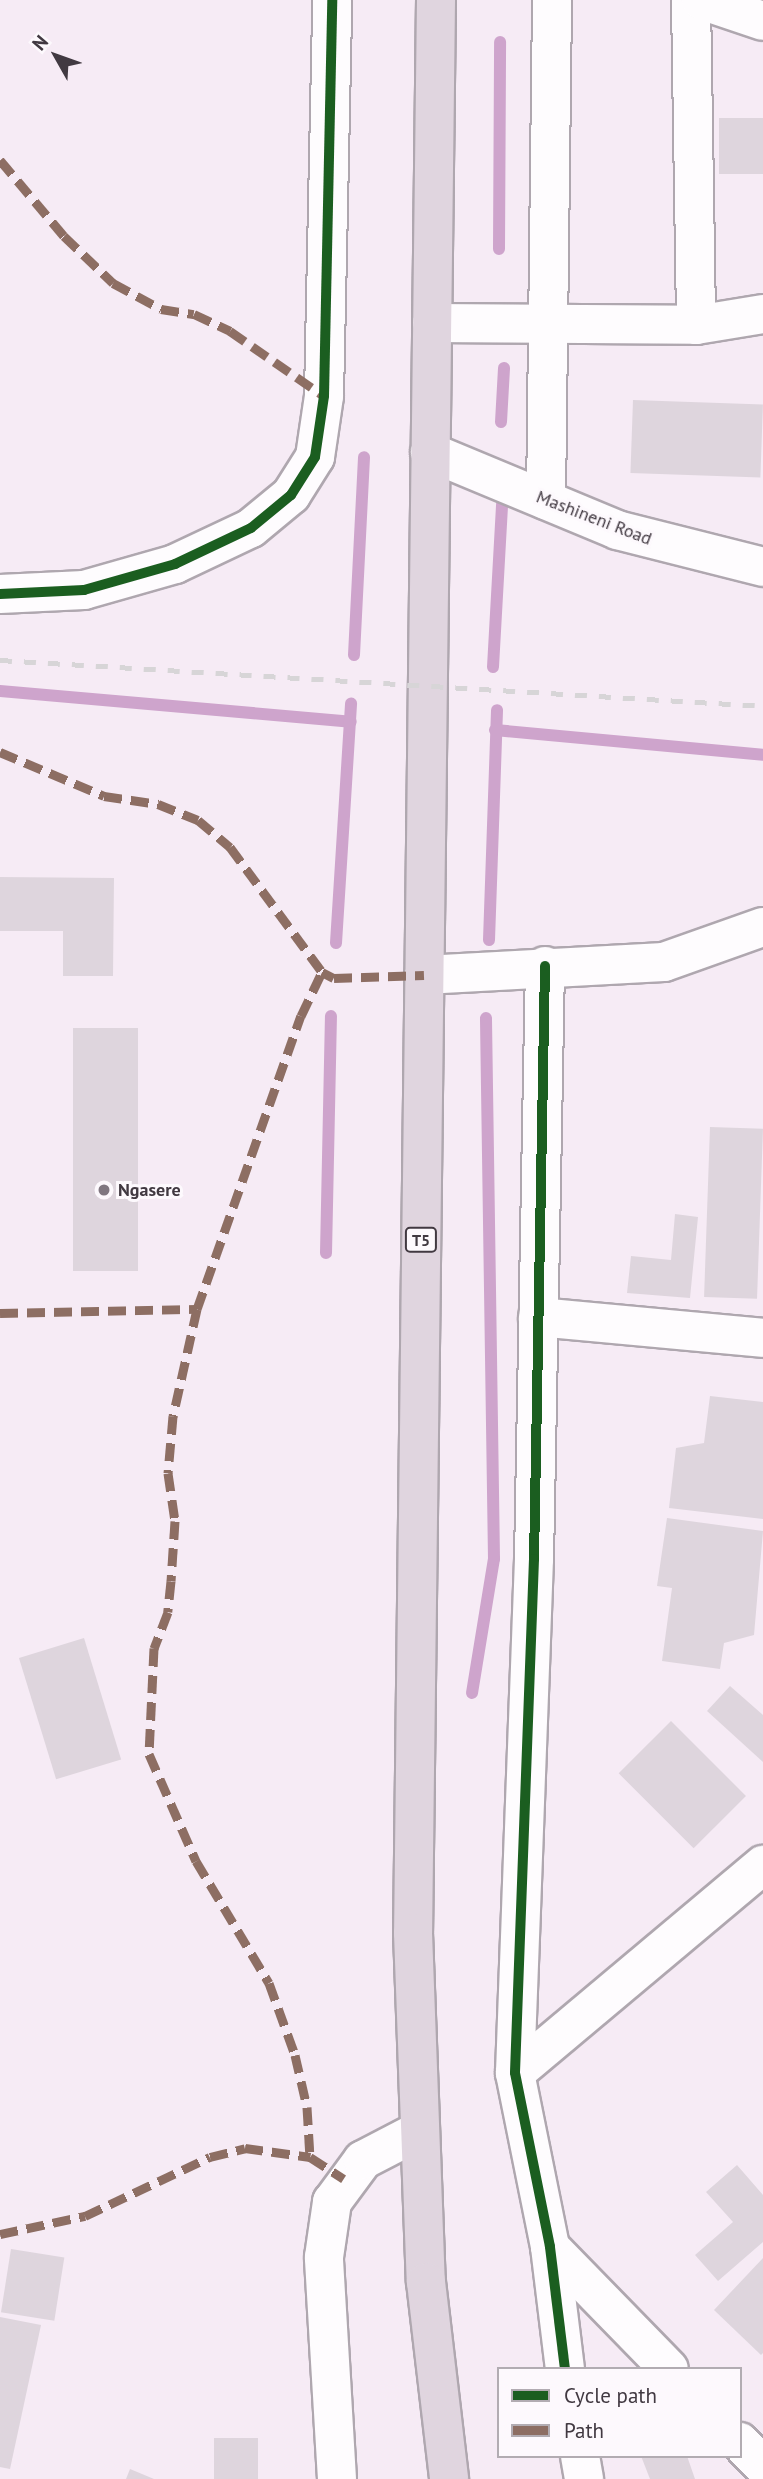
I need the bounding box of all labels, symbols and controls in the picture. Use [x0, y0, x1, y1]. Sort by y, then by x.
north arrow [21, 21, 91, 91]
text: N [27, 30, 53, 55]
street label: Mashineni Road [533, 486, 655, 550]
place label: Ngasere [118, 1179, 181, 1201]
marker: Ngasere [96, 1182, 112, 1198]
road number: T5 [404, 1228, 438, 1252]
legend [497, 2367, 742, 2458]
text: Cycle path [564, 2382, 657, 2409]
text: Path [564, 2417, 604, 2444]

